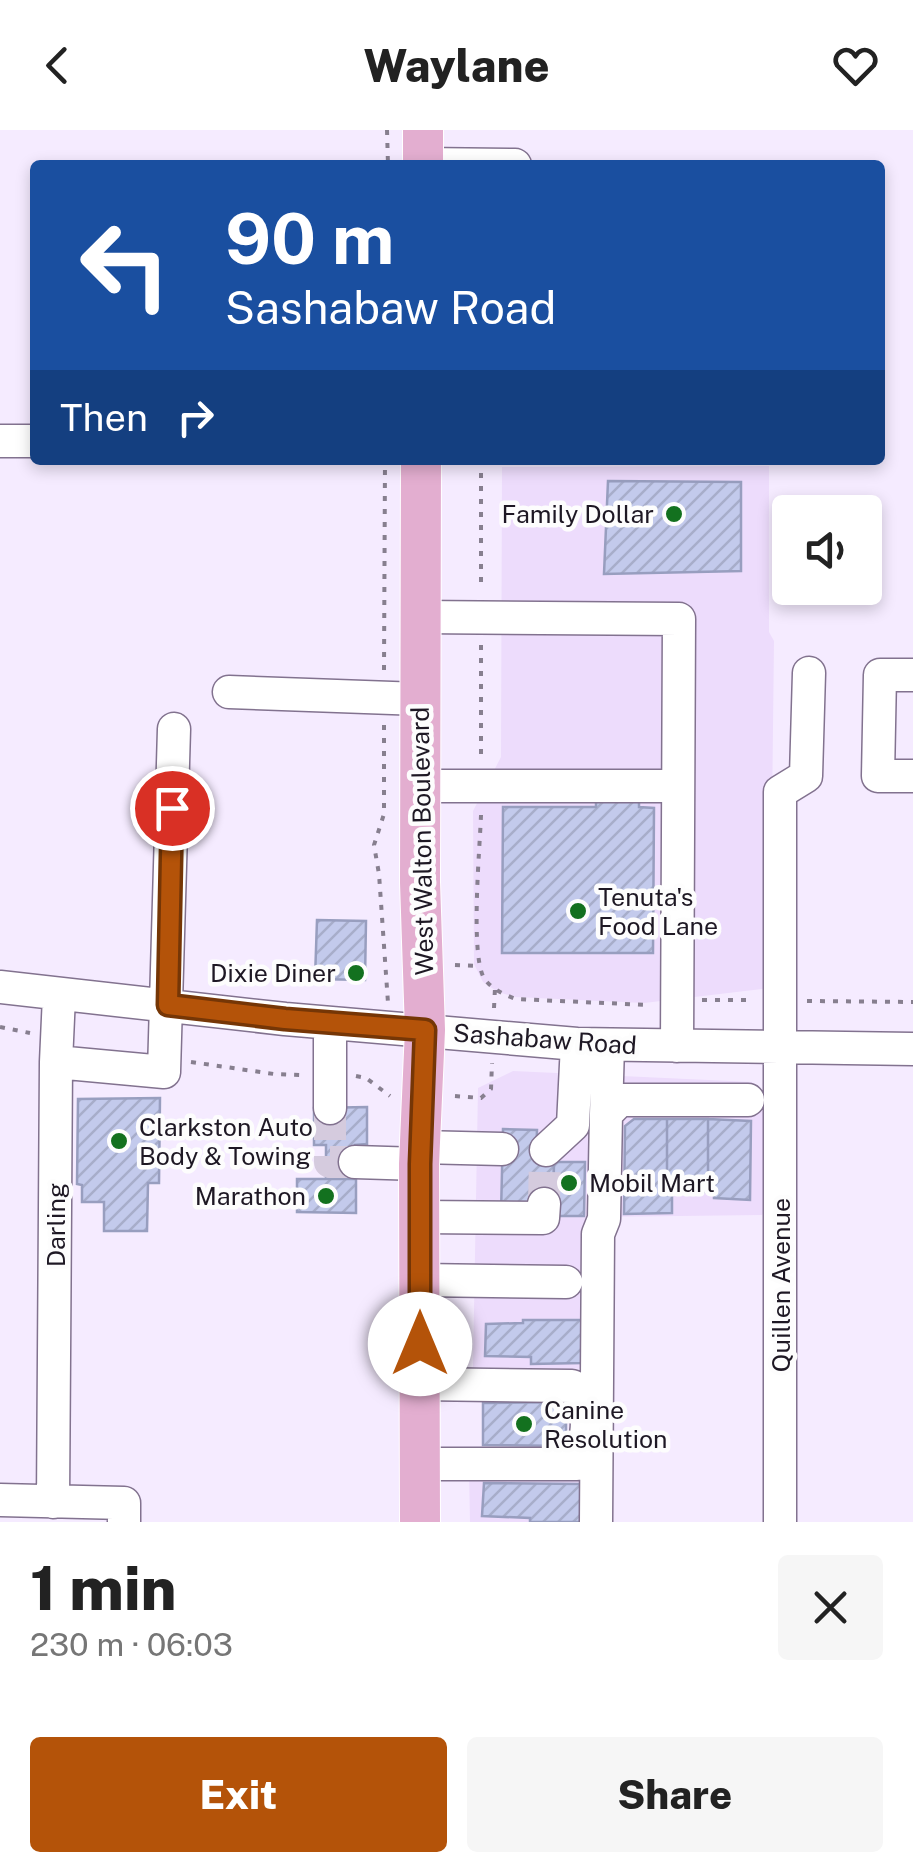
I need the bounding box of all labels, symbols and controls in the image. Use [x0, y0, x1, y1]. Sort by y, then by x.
icon: back [30, 38, 85, 93]
icon: heart [828, 38, 883, 93]
text: Waylane [363, 39, 550, 92]
text: 90 m [225, 197, 395, 280]
icon: left [60, 200, 190, 330]
text: Sashabaw Road [225, 281, 556, 334]
icon: right [168, 390, 223, 445]
text: Then [60, 395, 148, 440]
map controls [772, 495, 882, 605]
button: sound [772, 495, 882, 605]
place label: Family Dollar [501, 499, 654, 529]
marker: Family Dollar [663, 503, 685, 525]
street label: West Walton Boulevard [405, 706, 439, 976]
pin [130, 766, 215, 851]
icon: arrive [145, 781, 200, 836]
place label: Tenuta's Food Lane [598, 882, 718, 941]
marker: Tenuta's Food Lane [567, 900, 589, 922]
place label: Dixie Diner [210, 958, 336, 988]
marker: Dixie Diner [345, 962, 367, 984]
street label: Sashabaw Road [452, 1018, 638, 1060]
place label: Clarkston Auto Body & Towing [139, 1112, 313, 1171]
marker: Clarkston Auto Body & Towing [108, 1130, 130, 1152]
place label: Mobil Mart [589, 1168, 715, 1198]
marker: Mobil Mart [558, 1172, 580, 1194]
place label: Marathon [195, 1181, 306, 1211]
street label: Darling [41, 1183, 71, 1267]
marker: Marathon [315, 1185, 337, 1207]
street label: Quillen Avenue [766, 1198, 796, 1372]
position arrow [368, 1292, 472, 1396]
place label: Canine Resolution [544, 1395, 668, 1454]
marker: Canine Resolution [513, 1413, 535, 1435]
text: 1 min [30, 1553, 177, 1624]
button: close [778, 1555, 883, 1660]
text: 230 m · 06:03 [30, 1626, 233, 1663]
button: Exit [30, 1737, 447, 1852]
button: Share [467, 1737, 883, 1852]

